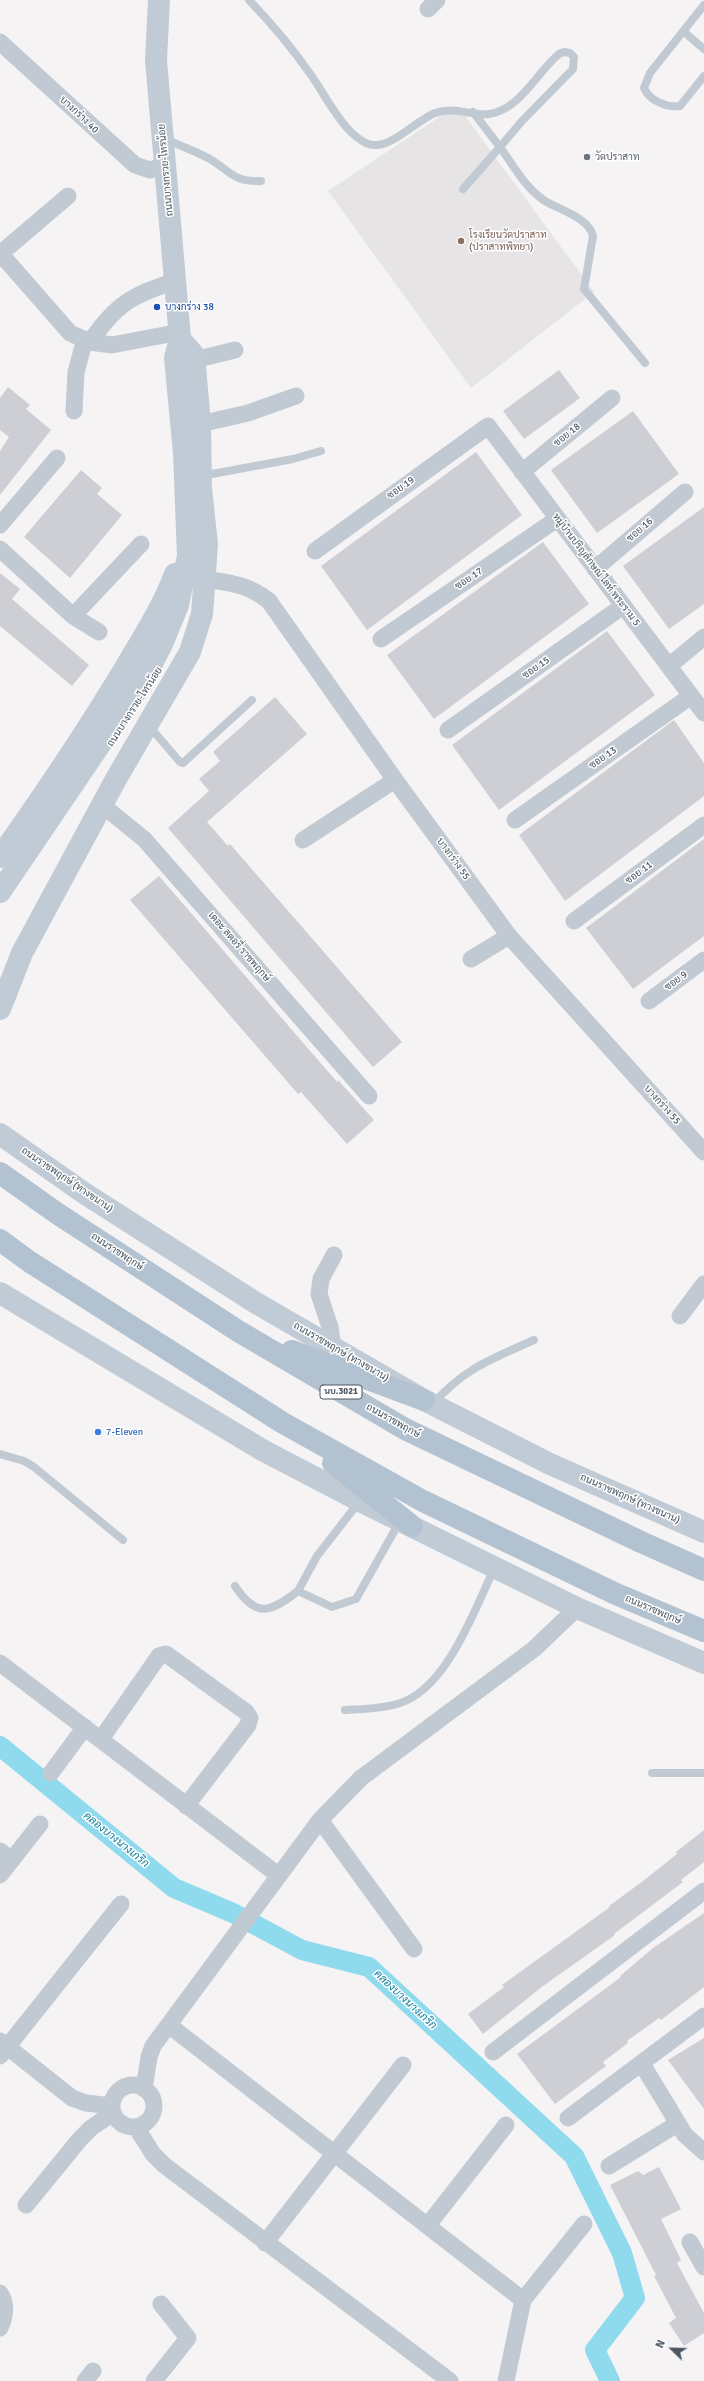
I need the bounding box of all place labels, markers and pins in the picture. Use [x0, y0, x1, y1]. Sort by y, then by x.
place label: วัดปราสาท [595, 151, 639, 163]
marker: วัดปราสาท [582, 152, 592, 162]
place label: โรงเรียนวัดปราสาท (ปราสาทพิทยา) [469, 229, 547, 252]
marker: โรงเรียนวัดปราสาท (ปราสาทพิทยา) [456, 236, 466, 246]
place label: บางกร่าง 38 [165, 301, 214, 313]
marker: บางกร่าง 38 [152, 302, 162, 312]
place label: 7-Eleven [106, 1426, 143, 1438]
marker: 7-Eleven [93, 1427, 103, 1437]

